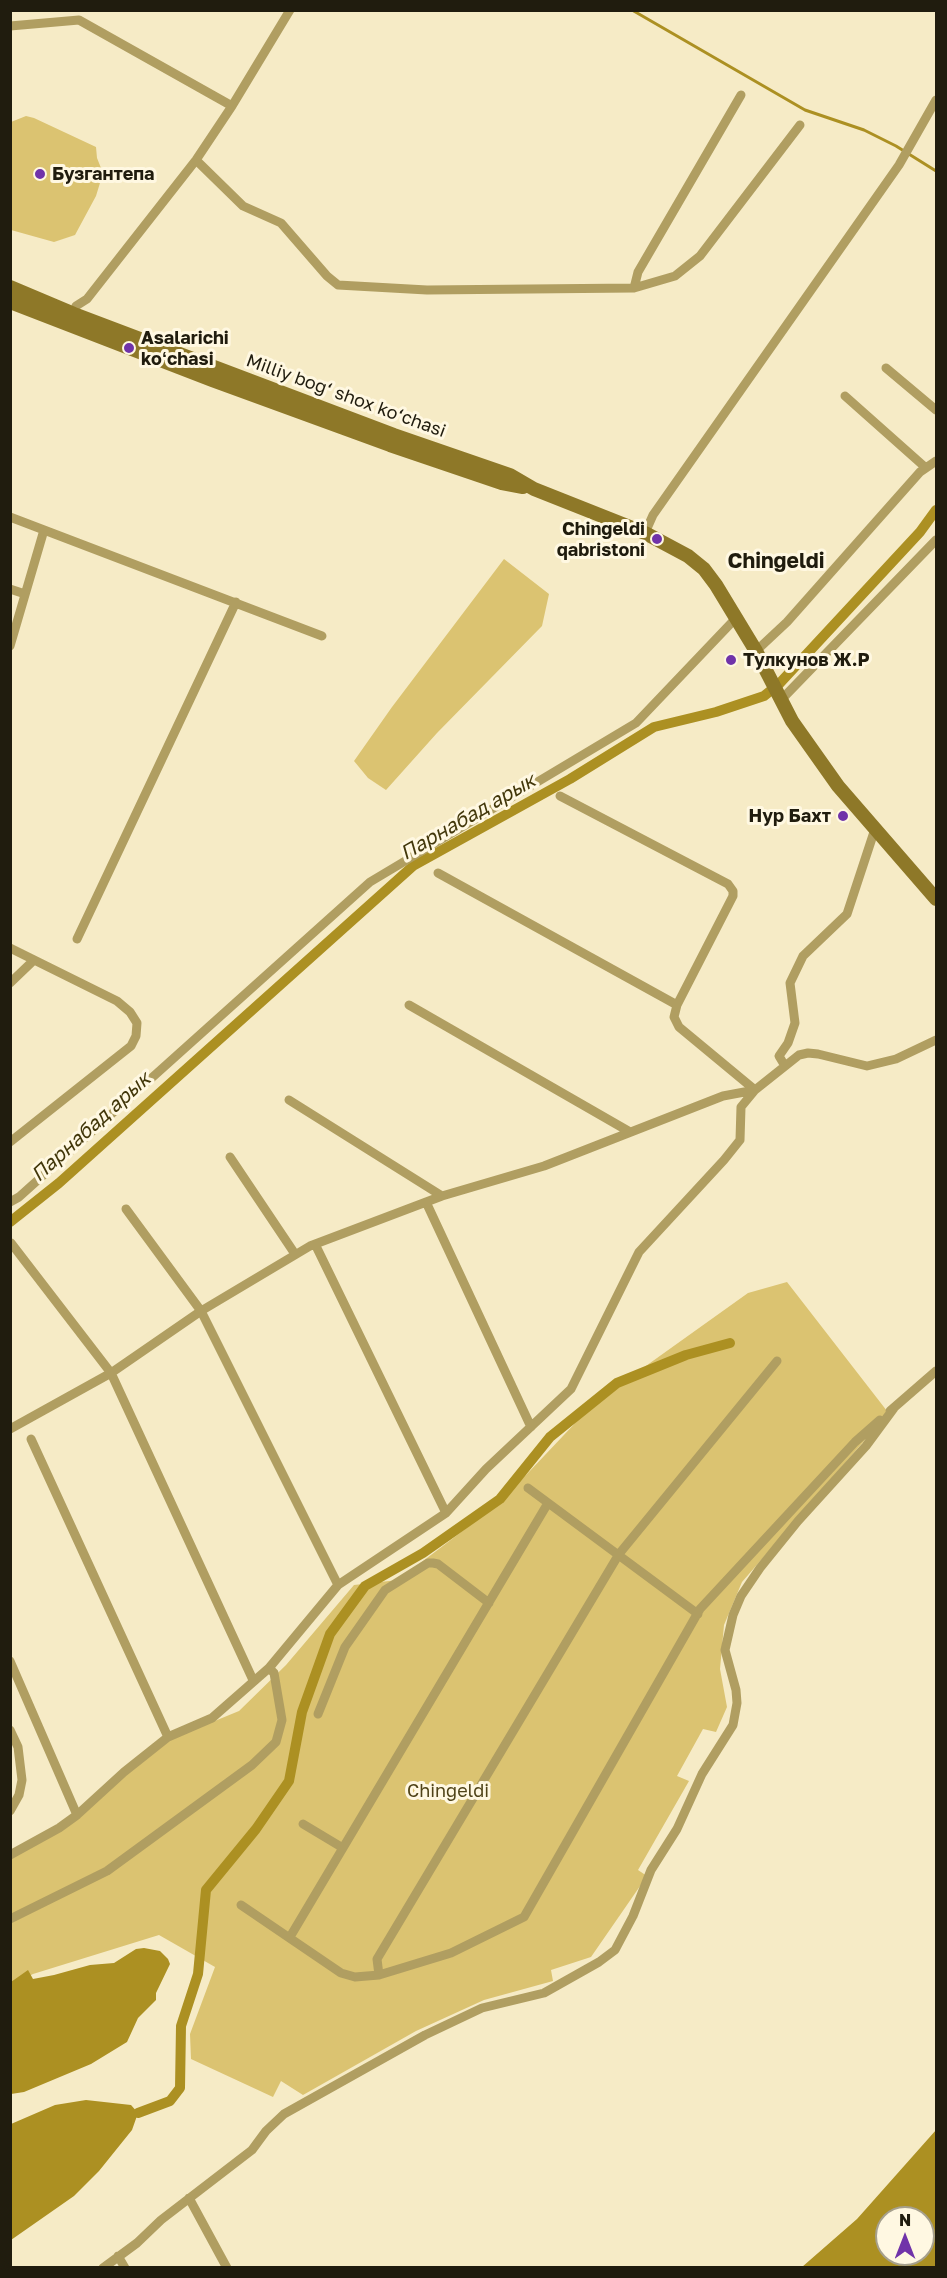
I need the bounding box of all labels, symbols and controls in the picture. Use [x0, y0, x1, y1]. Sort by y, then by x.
place label: Бузгантепа [52, 163, 155, 185]
marker: Бузгантепа [33, 167, 47, 181]
place label: Asalarichi koʻchasi [141, 327, 229, 370]
marker: Asalarichi koʻchasi [122, 341, 136, 355]
street label: Milliy bog‘ shox ko‘chasi [243, 350, 449, 442]
place label: Chingeldi qabristoni [557, 518, 645, 560]
marker: Chingeldi qabristoni [650, 532, 664, 546]
district label: Chingeldi [728, 548, 824, 574]
place label: Тулкунов Ж.Р [743, 649, 869, 671]
marker: Тулкунов Ж.Р [724, 653, 738, 667]
water label: Парнабад арык [396, 769, 540, 865]
place label: Нур Бахт [748, 805, 831, 827]
marker: Нур Бахт [836, 809, 850, 823]
water label: Парнабад арык [26, 1067, 156, 1187]
park label: Chingeldi [407, 1780, 489, 1802]
north arrow [875, 2206, 935, 2266]
text: N [899, 2210, 911, 2230]

